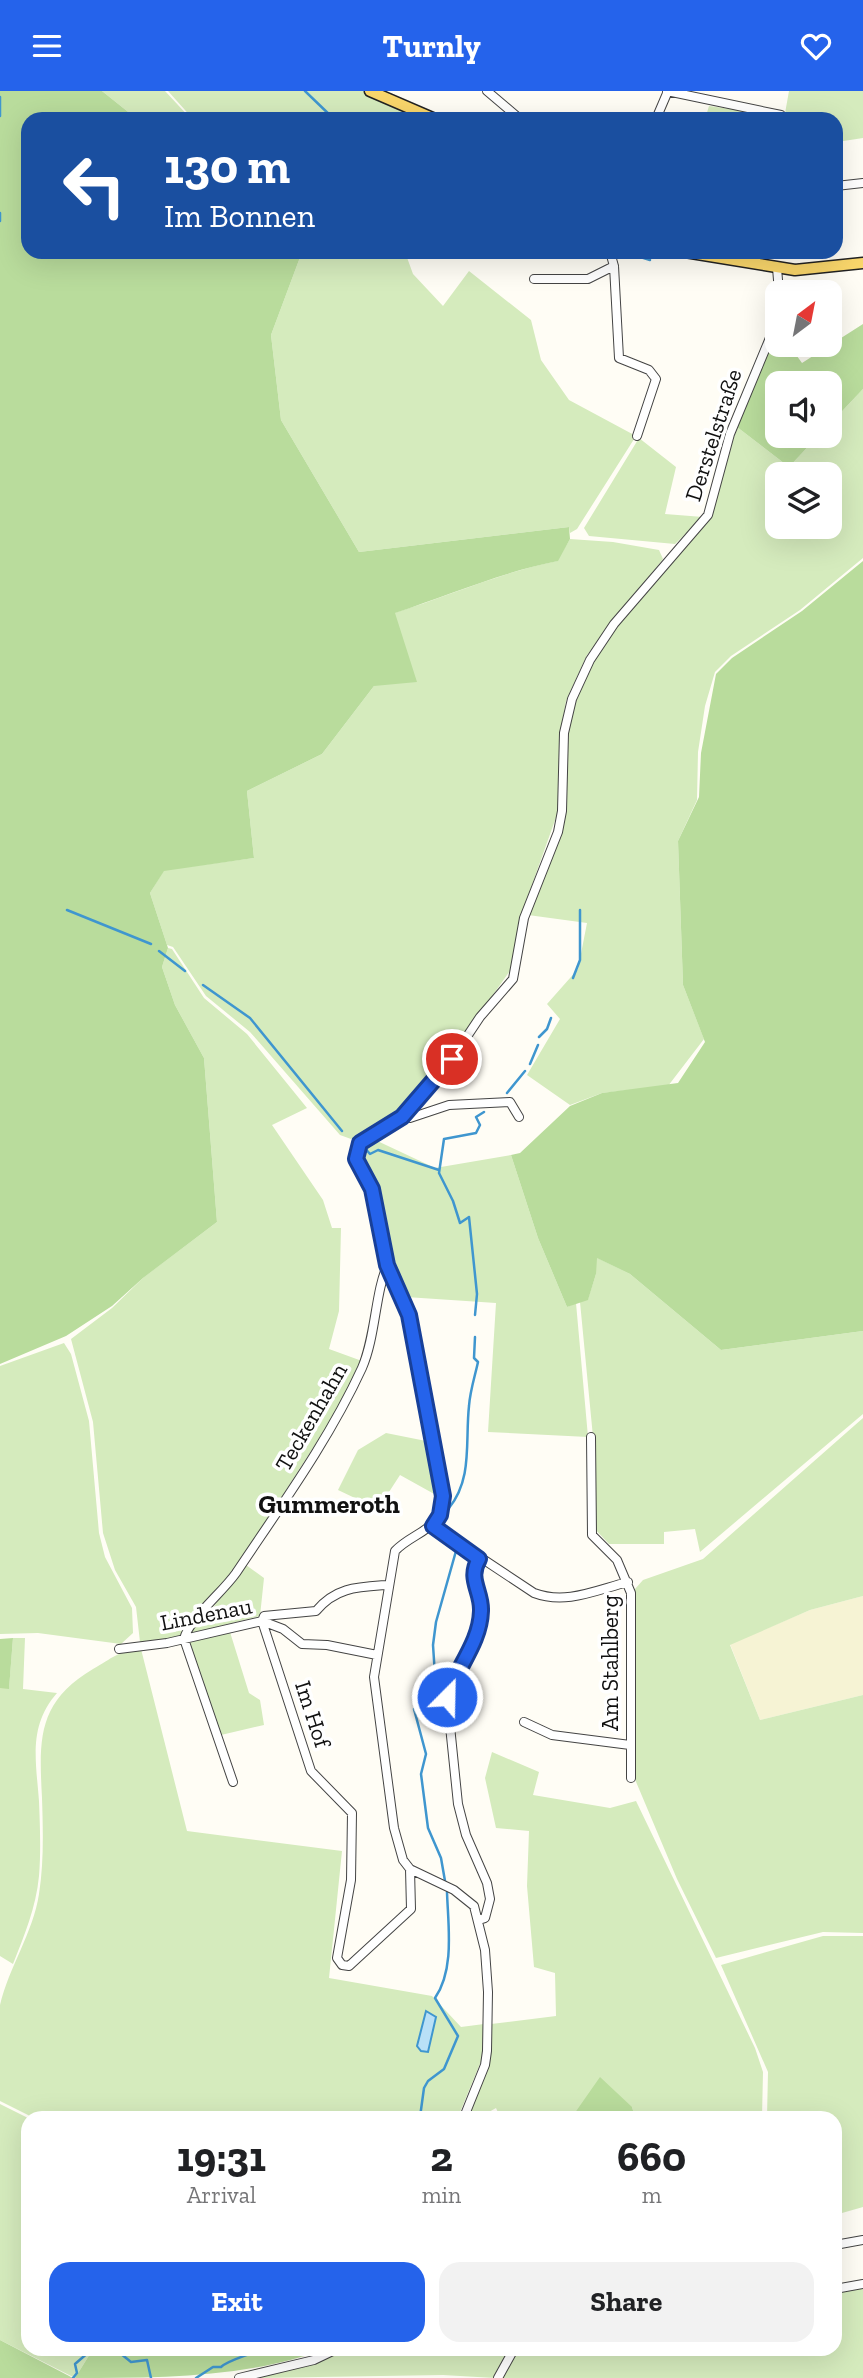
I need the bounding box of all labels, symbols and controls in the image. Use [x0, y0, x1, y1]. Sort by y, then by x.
icon: menu [28, 27, 66, 65]
text: Turnly [382, 27, 481, 65]
icon: heart [797, 27, 835, 65]
text: 130 m [164, 137, 290, 196]
icon: left [49, 140, 140, 231]
text: Im Bonnen [164, 197, 315, 235]
north arrow [765, 280, 842, 357]
map controls [765, 280, 842, 539]
street label: Derstelstraße [678, 365, 748, 505]
button: sound [765, 371, 842, 448]
button: layers [765, 462, 842, 539]
pin [422, 1029, 482, 1089]
icon: arrive [433, 1040, 471, 1078]
street label: Teckenhahn [269, 1358, 353, 1476]
district label: Gummeroth [258, 1488, 400, 1520]
street label: Lindenau [158, 1591, 254, 1637]
street label: Am Stahlberg [596, 1594, 624, 1731]
position arrow [410, 1660, 484, 1734]
street label: Im Hof [289, 1677, 337, 1752]
text: 19:31 [177, 2131, 266, 2182]
text: 2 [430, 2131, 453, 2182]
text: 660 [617, 2131, 686, 2182]
text: Arrival [187, 2181, 256, 2209]
text: min [422, 2181, 461, 2209]
text: m [642, 2181, 662, 2209]
button: Exit [49, 2262, 425, 2342]
button: Share [439, 2262, 814, 2342]

